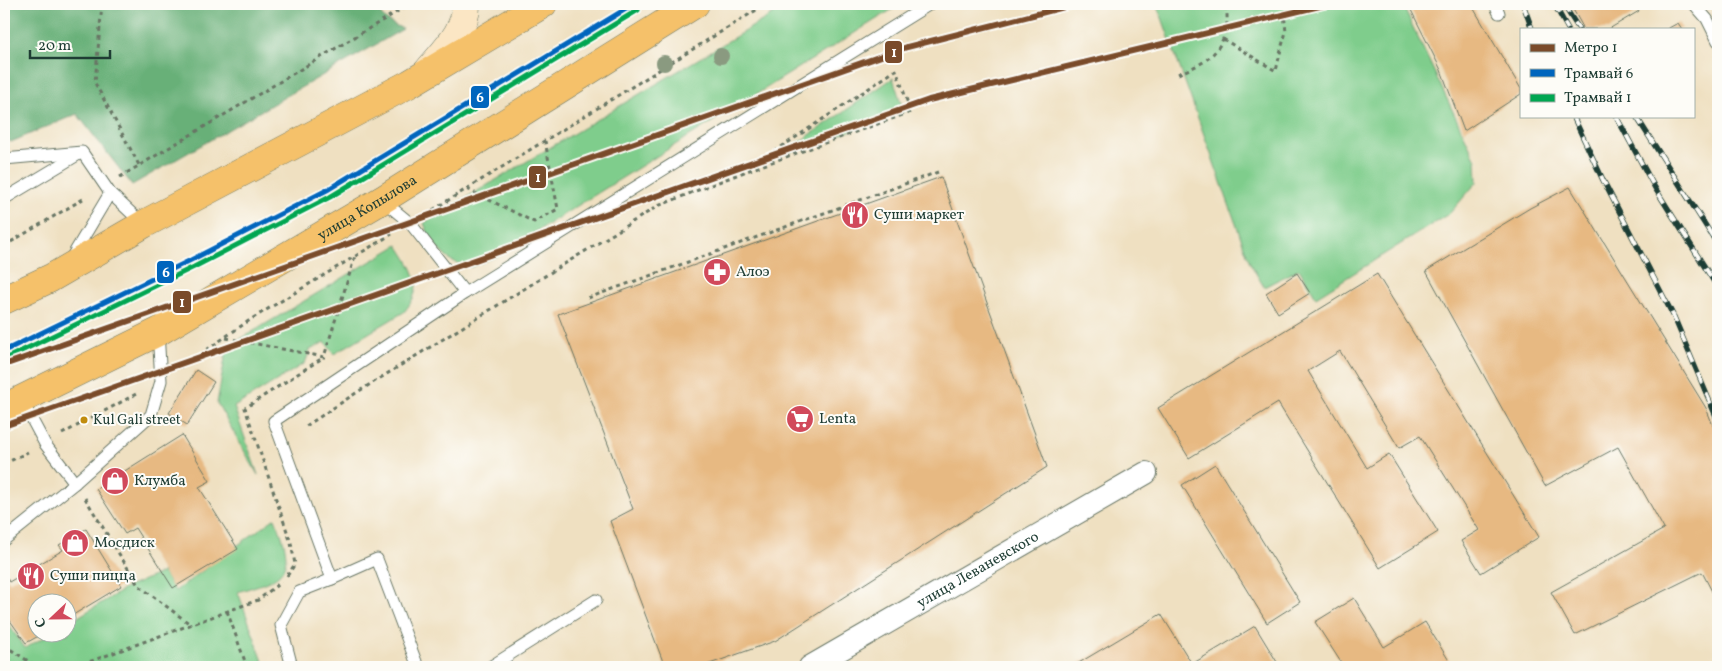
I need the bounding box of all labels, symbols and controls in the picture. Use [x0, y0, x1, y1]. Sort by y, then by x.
scale bar [30, 28, 110, 60]
legend [1520, 28, 1694, 118]
text: 20 m [38, 36, 71, 57]
text: Метро 1 [1564, 38, 1618, 59]
line badge: 1 [884, 40, 903, 64]
text: 1 [891, 44, 897, 63]
text: Трамвай 6 [1564, 64, 1633, 85]
line badge: 6 [470, 85, 490, 109]
text: Трамвай 1 [1564, 88, 1632, 109]
text: 6 [476, 89, 484, 108]
line badge: 1 [528, 165, 547, 189]
text: 1 [535, 169, 541, 188]
street label: улица Копылова [314, 170, 421, 246]
restaurant icon: Суши маркет [840, 200, 870, 230]
place label: Суши маркет [874, 205, 965, 226]
pharmacy icon: Алоэ [702, 257, 732, 287]
line badge: 6 [156, 260, 175, 284]
place label: Алоэ [736, 262, 770, 283]
text: 6 [162, 264, 170, 283]
line badge: 1 [172, 290, 192, 314]
text: 1 [179, 294, 185, 313]
supermarket icon: Lenta [785, 404, 815, 434]
place label: Lenta [819, 409, 856, 430]
place label: Kul Gali street [93, 411, 181, 430]
marker: Kul Gali street [79, 415, 89, 425]
shop icon: Клумба [100, 466, 130, 496]
place label: Клумба [134, 471, 186, 492]
street label: улица Леваневского [913, 526, 1043, 614]
shop icon: Мосдиск [60, 528, 90, 558]
place label: Мосдиск [94, 533, 155, 554]
restaurant icon: Суши пицца [16, 561, 46, 591]
place label: Суши пицца [50, 566, 136, 587]
north arrow [28, 594, 78, 644]
text: С [31, 615, 52, 630]

